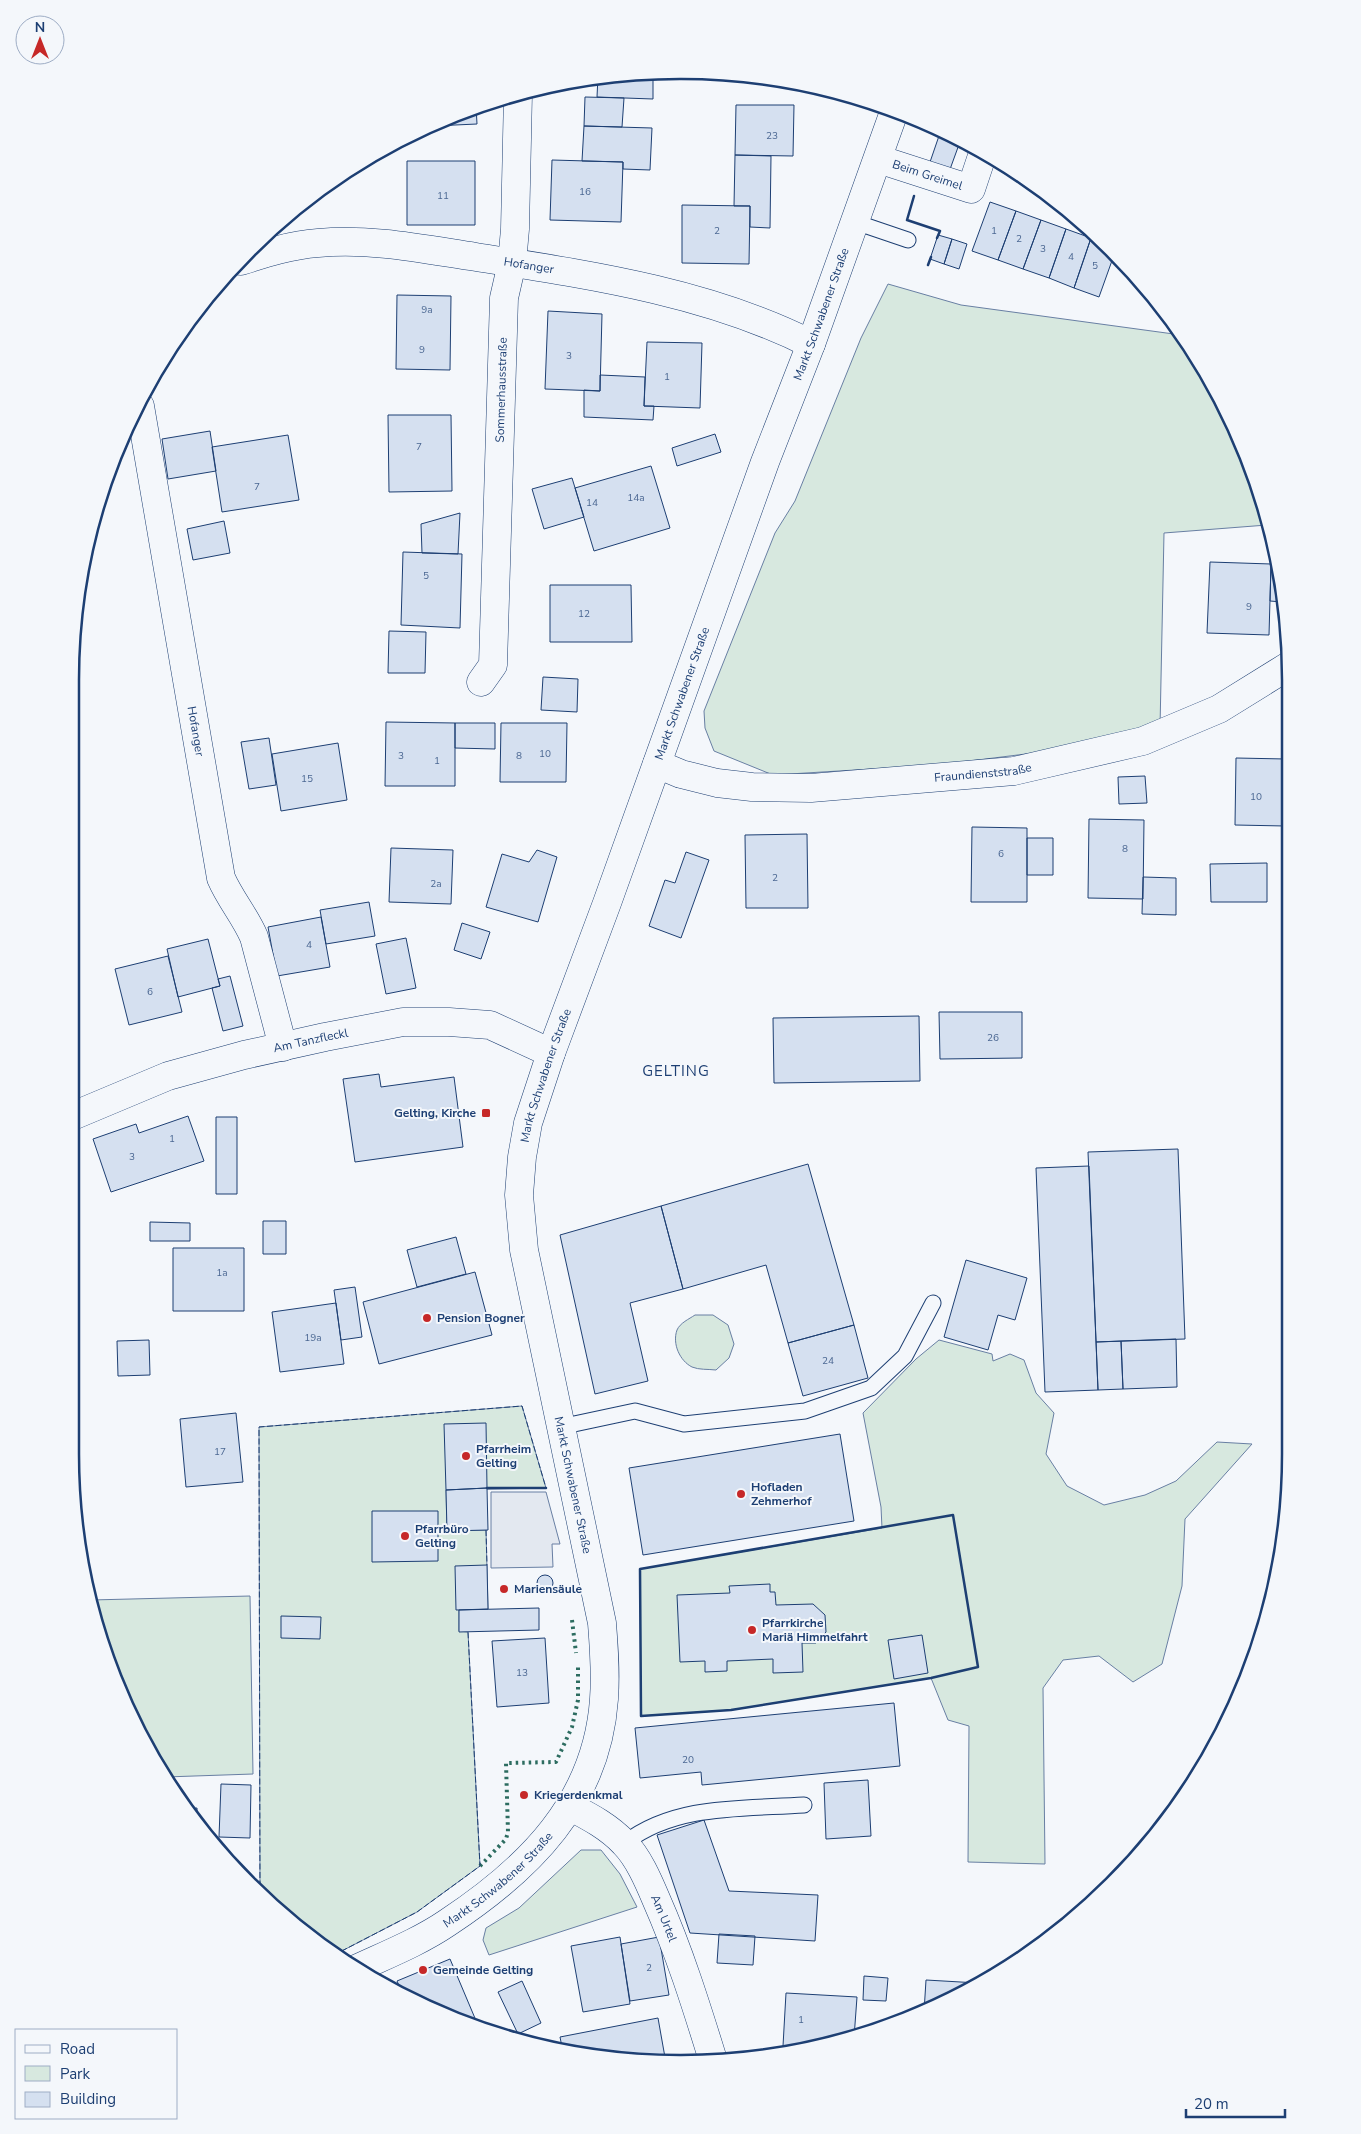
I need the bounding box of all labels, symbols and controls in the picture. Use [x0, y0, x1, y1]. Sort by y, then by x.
north arrow [15, 15, 65, 65]
text: N [35, 18, 45, 37]
house number: 23 [766, 129, 778, 143]
street label: Beim Greimel [890, 156, 965, 194]
house number: 16 [579, 185, 591, 199]
house number: 11 [437, 189, 449, 203]
house number: 2 [714, 224, 720, 238]
house number: 1 [991, 224, 997, 238]
house number: 2 [1016, 232, 1022, 246]
house number: 3 [1040, 242, 1046, 256]
street label: Markt Schwabener Straße [790, 246, 853, 383]
house number: 4 [1068, 250, 1074, 264]
street label: Hofanger [503, 253, 556, 278]
house number: 5 [1092, 259, 1098, 273]
house number: 9a [421, 303, 433, 317]
street label: Sommerhausstraße [492, 337, 511, 443]
house number: 9 [419, 343, 425, 357]
house number: 3 [566, 349, 572, 363]
house number: 1 [664, 370, 670, 384]
house number: 7 [416, 440, 422, 454]
house number: 7 [254, 480, 260, 494]
house number: 14a [627, 491, 645, 505]
house number: 14 [586, 496, 598, 510]
house number: 5 [423, 569, 429, 583]
house number: 9 [1246, 600, 1252, 614]
house number: 12 [578, 607, 590, 621]
street label: Markt Schwabener Straße [651, 625, 713, 762]
street label: Hofanger [184, 705, 208, 758]
house number: 10 [539, 747, 551, 761]
house number: 3 [398, 749, 404, 763]
house number: 8 [516, 749, 522, 763]
house number: 1 [434, 754, 440, 768]
street label: Fraundienststraße [934, 759, 1033, 786]
house number: 15 [301, 772, 313, 786]
house number: 10 [1250, 790, 1262, 804]
house number: 8 [1122, 842, 1128, 856]
house number: 6 [998, 847, 1004, 861]
house number: 2 [772, 871, 778, 885]
house number: 2a [430, 877, 442, 891]
house number: 4 [306, 938, 312, 952]
house number: 6 [147, 985, 153, 999]
street label: Markt Schwabener Straße [517, 1006, 575, 1144]
street label: Am Tanzfleckl [272, 1025, 350, 1056]
house number: 26 [987, 1031, 999, 1045]
district label: GELTING [642, 1061, 710, 1081]
place label: Gelting, Kirche [394, 1105, 476, 1121]
marker: Gelting, Kirche [480, 1107, 492, 1119]
house number: 1 [169, 1132, 175, 1146]
house number: 3 [129, 1150, 135, 1164]
house number: 1a [216, 1266, 228, 1280]
place label: Pension Bogner [437, 1310, 525, 1326]
marker: Pension Bogner [421, 1312, 433, 1324]
house number: 19a [304, 1331, 322, 1345]
house number: 24 [822, 1354, 834, 1368]
street label: Markt Schwabener Straße [551, 1415, 595, 1555]
place label: Pfarrheim Gelting [476, 1441, 531, 1471]
house number: 17 [214, 1445, 226, 1459]
marker: Pfarrheim Gelting [460, 1450, 472, 1462]
place label: Hofladen Zehmerhof [751, 1479, 812, 1509]
marker: Hofladen Zehmerhof [735, 1488, 747, 1500]
place label: Pfarrbüro Gelting [415, 1521, 469, 1551]
marker: Pfarrbüro Gelting [399, 1530, 411, 1542]
place label: Mariensäule [514, 1581, 582, 1597]
marker: Mariensäule [498, 1583, 510, 1595]
place label: Pfarrkirche Mariä Himmelfahrt [762, 1615, 868, 1645]
marker: Pfarrkirche Mariä Himmelfahrt [746, 1624, 758, 1636]
house number: 13 [516, 1666, 528, 1680]
house number: 20 [682, 1753, 694, 1767]
place label: Kriegerdenkmal [534, 1787, 623, 1803]
marker: Kriegerdenkmal [518, 1789, 530, 1801]
street label: Markt Schwabener Straße [440, 1829, 556, 1931]
street label: Am Urtel [647, 1892, 681, 1944]
house number: 2 [646, 1961, 652, 1975]
place label: Gemeinde Gelting [433, 1962, 533, 1978]
marker: Gemeinde Gelting [417, 1964, 429, 1976]
house number: 1 [798, 2013, 804, 2027]
legend [15, 2029, 178, 2119]
text: Road [60, 2039, 95, 2059]
text: Park [60, 2064, 90, 2084]
scale bar [1186, 2086, 1285, 2118]
text: Building [60, 2089, 116, 2109]
text: 20 m [1194, 2094, 1229, 2114]

